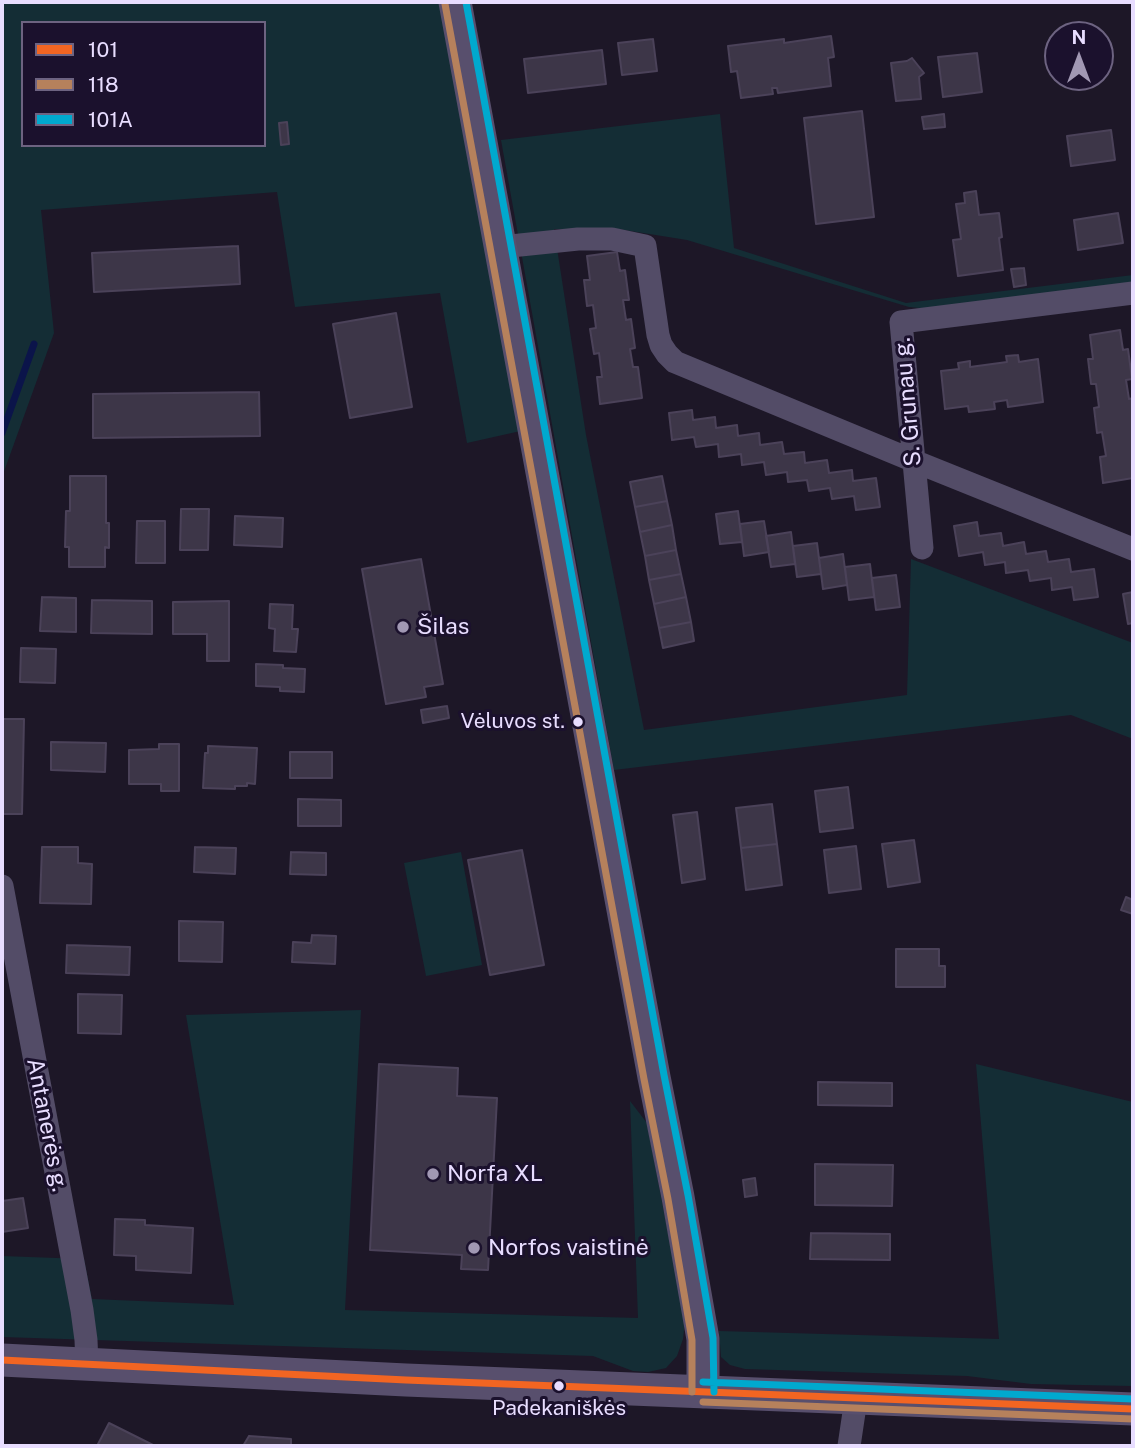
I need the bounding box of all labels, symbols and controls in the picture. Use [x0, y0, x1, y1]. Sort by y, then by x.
legend [21, 21, 266, 147]
north arrow [1044, 21, 1114, 91]
text: N [1072, 26, 1086, 48]
text: 101 [88, 37, 118, 62]
text: 118 [88, 72, 119, 97]
text: 101A [88, 107, 133, 132]
street label: S. Grunau g. [889, 336, 927, 468]
place label: Šilas [417, 613, 469, 641]
marker: Šilas [395, 619, 411, 635]
place label: Vėluvos st. [461, 709, 565, 735]
marker: Vėluvos st. [571, 715, 585, 729]
street label: Antanerės g. [21, 1056, 73, 1194]
place label: Norfa XL [447, 1160, 543, 1188]
marker: Norfa XL [425, 1166, 441, 1182]
place label: Norfos vaistinė [488, 1234, 649, 1262]
marker: Norfos vaistinė [466, 1240, 482, 1256]
marker: Padekaniškės [552, 1379, 566, 1393]
place label: Padekaniškės [492, 1396, 626, 1422]

